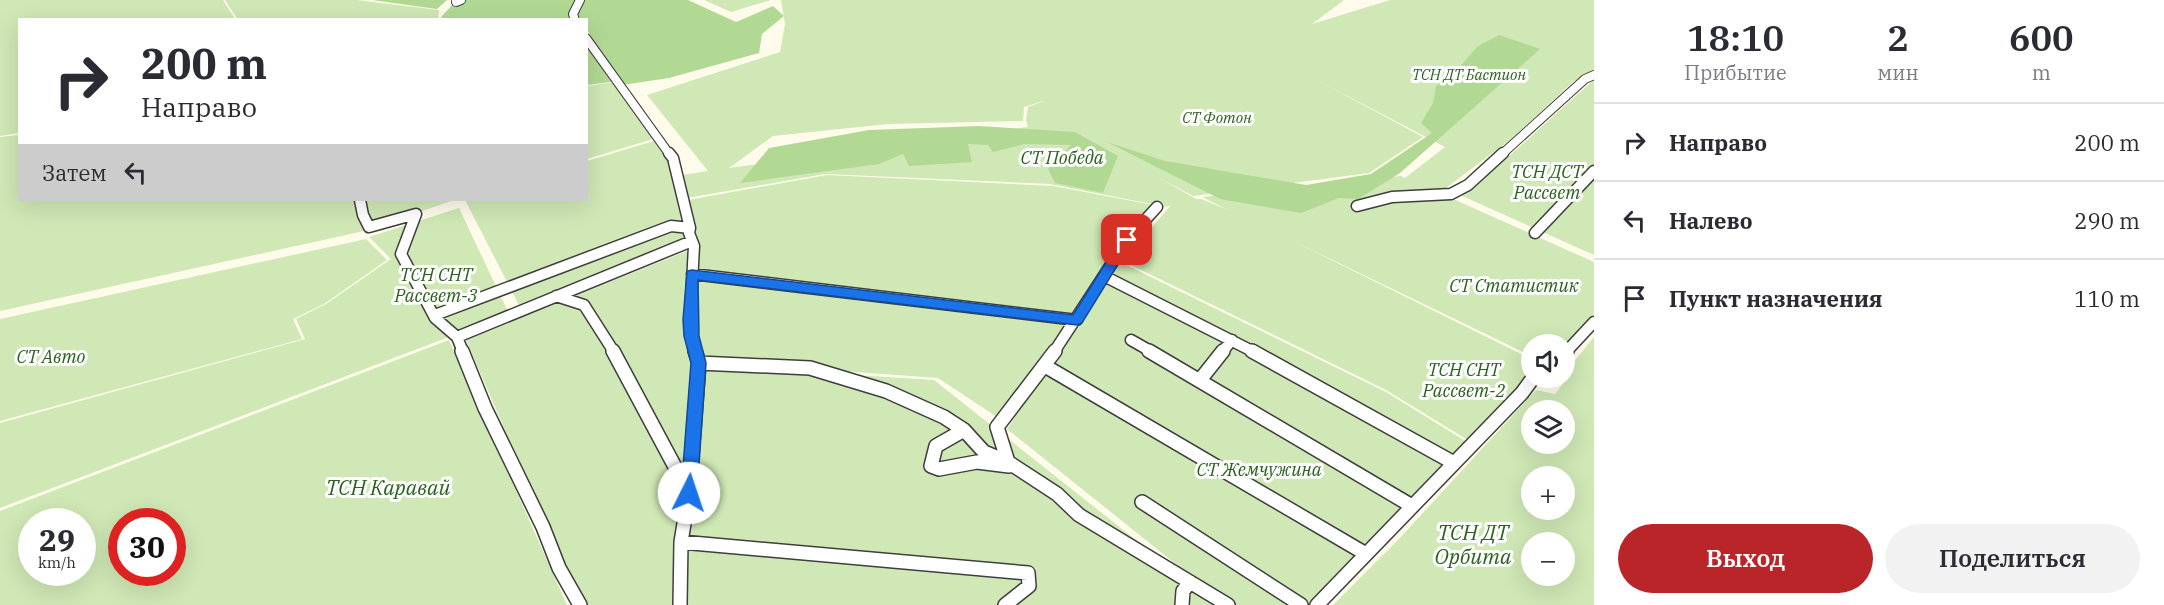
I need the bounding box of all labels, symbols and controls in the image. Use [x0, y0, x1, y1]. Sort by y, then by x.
text: 18:10 [1687, 14, 1784, 61]
text: 2 [1887, 14, 1909, 61]
text: 600 [2009, 14, 2074, 61]
text: 200 m [141, 36, 267, 91]
icon: right [42, 42, 120, 120]
text: Прибытие [1684, 59, 1787, 86]
text: мин [1877, 59, 1919, 86]
text: m [2032, 59, 2051, 86]
park label: ТСН ДТ Бастион [1412, 65, 1527, 84]
text: Направо [141, 89, 257, 124]
park label: СТ Фотон [1182, 108, 1252, 127]
icon: right [1618, 126, 1651, 159]
text: Направо [1669, 128, 1767, 157]
text: 200 m [2074, 128, 2140, 157]
park label: СТ Победа [1021, 146, 1104, 169]
icon: left [119, 156, 152, 189]
text: Затем [42, 158, 107, 187]
park label: ТСН ДСТ Рассвет [1511, 160, 1585, 204]
icon: left [1618, 204, 1651, 237]
text: Налево [1669, 206, 1753, 235]
text: 290 m [2074, 206, 2140, 235]
pin [1101, 214, 1152, 265]
icon: arrive [1110, 223, 1143, 256]
park label: ТСН СНТ Рассвет-3 [394, 263, 478, 307]
park label: СТ Статистик [1449, 274, 1579, 297]
icon: arrive [1618, 282, 1651, 315]
text: Пункт назначения [1669, 284, 1883, 313]
text: 110 m [2074, 284, 2140, 313]
map controls [1521, 334, 1575, 586]
button: sound [1521, 334, 1575, 388]
park label: СТ Авто [16, 345, 86, 368]
park label: ТСН СНТ Рассвет-2 [1422, 358, 1506, 402]
button: layers [1521, 400, 1575, 454]
park label: СТ Жемчужина [1196, 458, 1322, 481]
position arrow [657, 461, 721, 525]
button: + [1521, 466, 1575, 520]
park label: ТСН Каравай [326, 473, 450, 501]
speed limit sign: 30 [108, 508, 186, 586]
park label: ТСН ДТ Орбита [1435, 518, 1512, 570]
text: 29 [39, 520, 75, 559]
button: Выход [1618, 524, 1873, 593]
button: Поделиться [1885, 524, 2140, 593]
button: − [1521, 532, 1575, 586]
text: km/h [38, 553, 76, 572]

